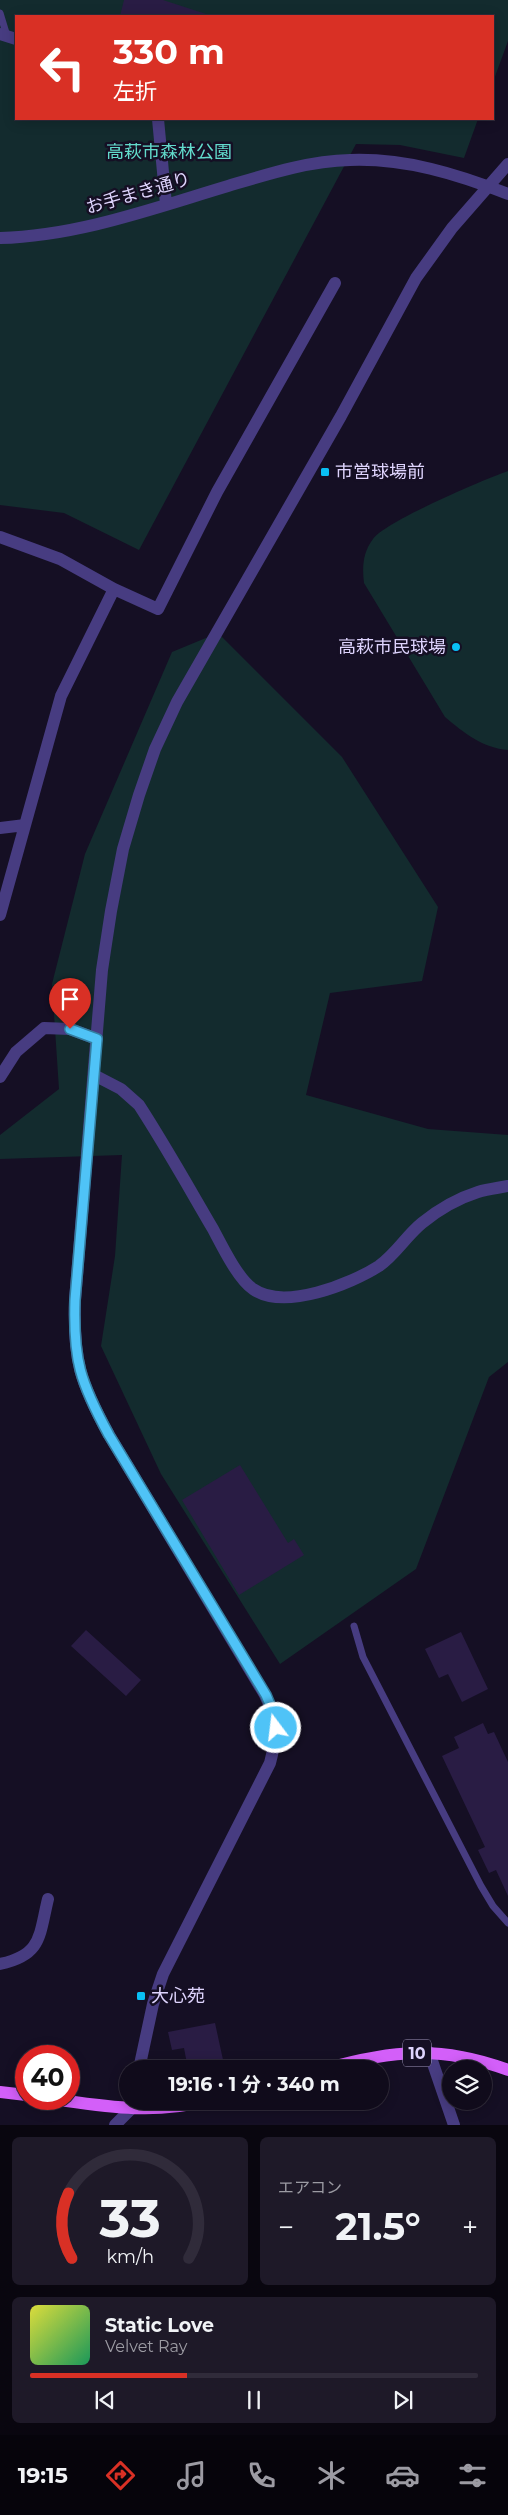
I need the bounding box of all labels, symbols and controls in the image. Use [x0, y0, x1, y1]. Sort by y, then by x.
text: 330 m [113, 30, 225, 73]
icon: left [30, 35, 95, 100]
text: 左折 [113, 78, 157, 105]
park label: 高萩市森林公園 [106, 141, 232, 163]
street label: お手まき通り [83, 168, 193, 218]
place label: 市営球場前 [335, 461, 425, 483]
marker: 市営球場前 [319, 466, 331, 478]
place label: 高萩市民球場 [338, 636, 446, 658]
marker: 高萩市民球場 [450, 641, 462, 653]
pin [49, 978, 91, 1029]
icon: arrive [56, 985, 84, 1013]
position arrow [249, 1701, 301, 1753]
place label: 大心苑 [151, 1985, 205, 2007]
marker: 大心苑 [135, 1990, 147, 2002]
road number: 10 [403, 2040, 431, 2066]
speed limit sign: 40 [15, 2045, 80, 2110]
map controls [442, 2060, 492, 2110]
button: layers [442, 2060, 492, 2110]
text: 19:16 · 1 分 · 340 m [168, 2073, 340, 2096]
text: エアコン [278, 2178, 342, 2197]
text: 33 [98, 2187, 161, 2250]
text: 21.5° [335, 2203, 421, 2250]
text: − [278, 2210, 294, 2244]
text: + [462, 2210, 478, 2244]
text: km/h [106, 2246, 154, 2267]
text: Static Love [105, 2314, 214, 2337]
text: Velvet Ray [105, 2337, 187, 2356]
icon: previous [91, 2386, 119, 2414]
icon: pause [240, 2386, 268, 2414]
icon: next [389, 2386, 417, 2414]
icon: directions [103, 2458, 138, 2493]
icon: music [174, 2458, 209, 2493]
icon: phone [244, 2458, 279, 2493]
icon: climate [314, 2458, 349, 2493]
icon: car [385, 2458, 420, 2493]
icon: filters [455, 2458, 490, 2493]
text: 19:15 [18, 2462, 68, 2489]

